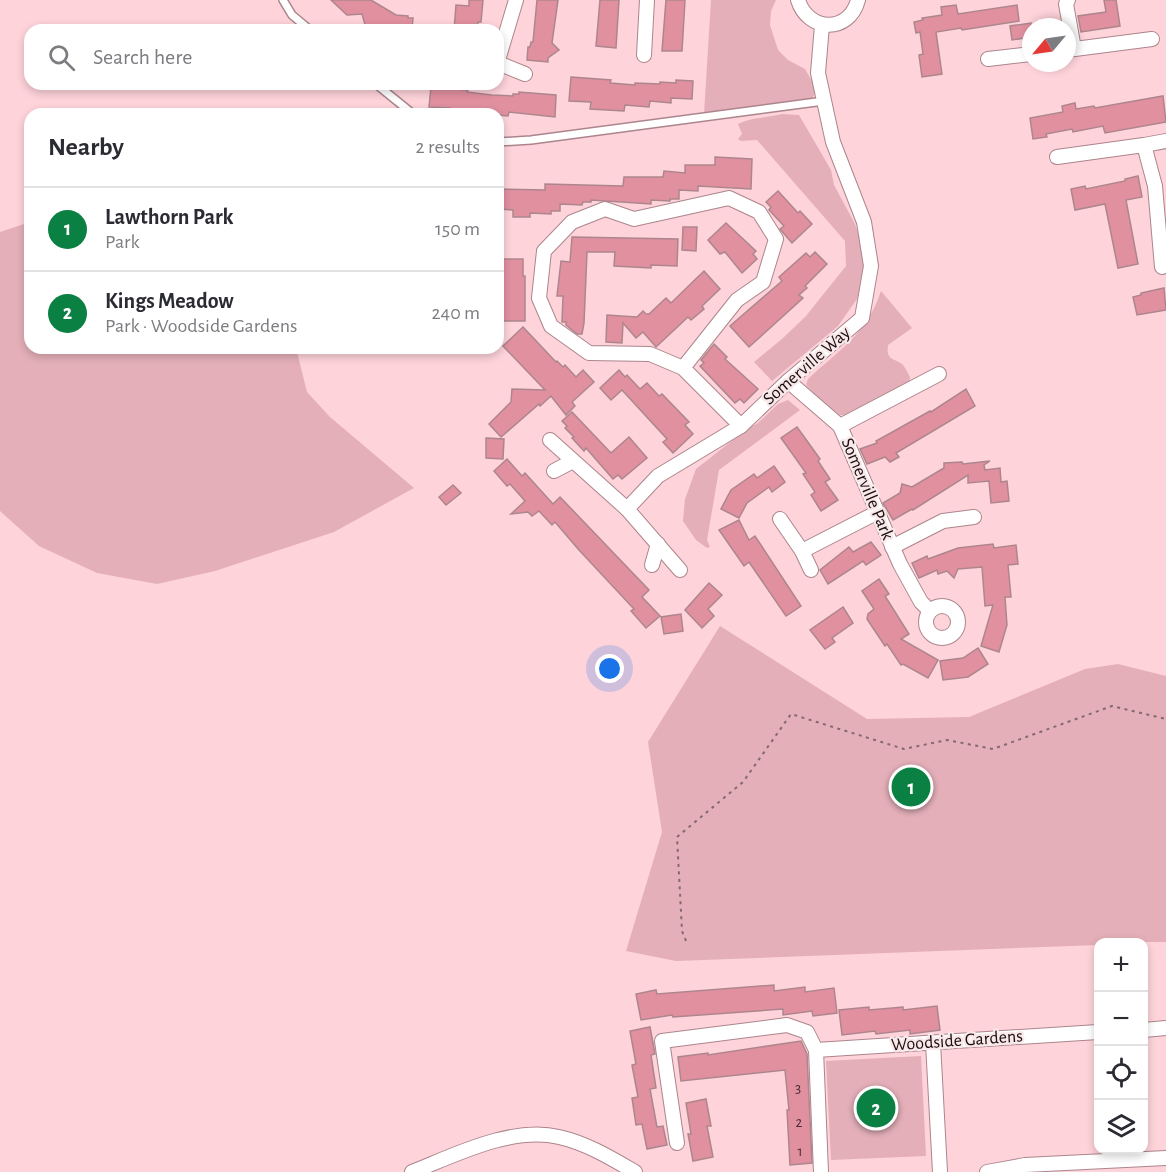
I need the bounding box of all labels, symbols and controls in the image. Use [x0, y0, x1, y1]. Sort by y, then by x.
north arrow [1022, 18, 1076, 72]
search box [24, 24, 504, 90]
icon: search [45, 41, 78, 74]
text: Search here [93, 46, 192, 68]
text: Nearby [48, 134, 124, 160]
text: 2 results [416, 137, 480, 157]
text: Lawthorn Park [105, 206, 233, 228]
text: 1 [64, 219, 71, 239]
text: 150 m [435, 219, 480, 239]
text: Park [105, 232, 140, 252]
text: Kings Meadow [105, 290, 234, 312]
text: 2 [63, 303, 72, 323]
text: 240 m [431, 303, 480, 323]
text: Park · Woodside Gardens [105, 316, 297, 336]
street label: Somerville Way [760, 323, 854, 408]
street label: Somerville Park [837, 435, 897, 543]
your location [595, 654, 624, 683]
pin: 1 [892, 764, 930, 810]
map controls [1094, 938, 1148, 1154]
button: + [1094, 938, 1148, 992]
button: − [1094, 992, 1148, 1046]
street label: Woodside Gardens [891, 1027, 1023, 1055]
button: locate [1094, 1046, 1148, 1100]
house number: 3 [795, 1081, 801, 1096]
pin: 2 [856, 1086, 896, 1130]
button: layers [1094, 1100, 1148, 1154]
house number: 2 [796, 1115, 803, 1130]
house number: 1 [797, 1144, 803, 1159]

